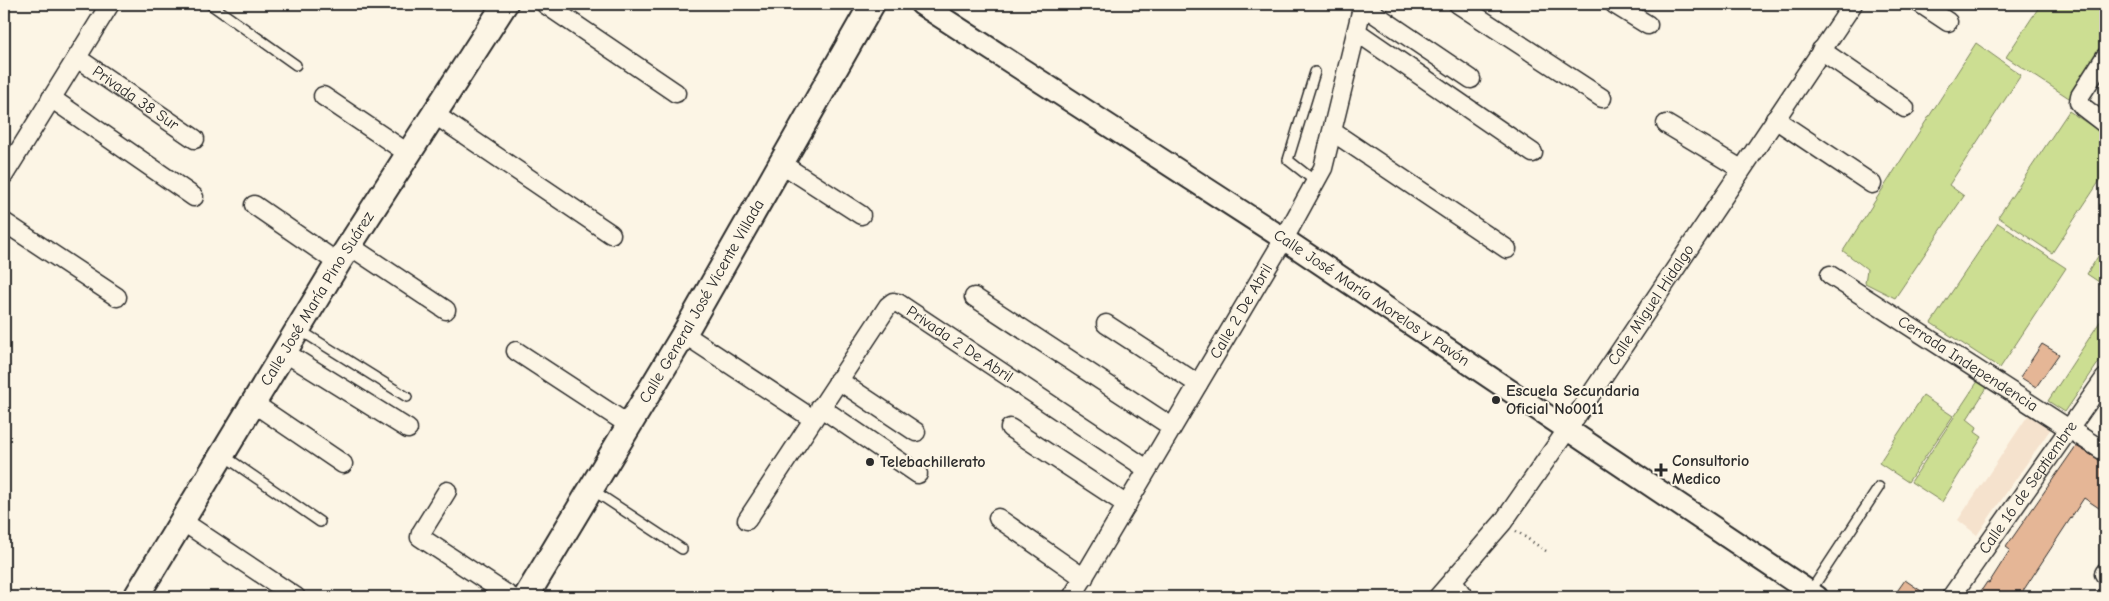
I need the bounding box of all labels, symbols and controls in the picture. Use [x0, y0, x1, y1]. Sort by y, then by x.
street label: Privada 38 Sur [89, 62, 183, 134]
street label: Calle General José Vicente Villada [636, 196, 768, 406]
street label: Calle José María Pino Suárez [257, 208, 378, 389]
street label: Calle José María Morelos y Pavón [1270, 226, 1473, 370]
street label: Calle Miguel Hidalgo [1604, 241, 1698, 369]
street label: Calle 2 De Abril [1206, 261, 1276, 362]
street label: Privada 2 De Abril [903, 302, 1016, 386]
street label: Cerrada Independencia [1895, 312, 2041, 415]
place label: Escuela Secundaria Oficial No0011 [1506, 382, 1640, 418]
marker: Escuela Secundaria Oficial No0011 [1490, 394, 1502, 406]
street label: Calle 16 de Septiembre [1975, 418, 2081, 557]
place label: Consultorio Medico [1672, 452, 1749, 488]
place label: Telebachillerato [880, 453, 986, 471]
marker: Telebachillerato [864, 456, 876, 468]
marker: Consultorio Medico [1654, 463, 1668, 477]

